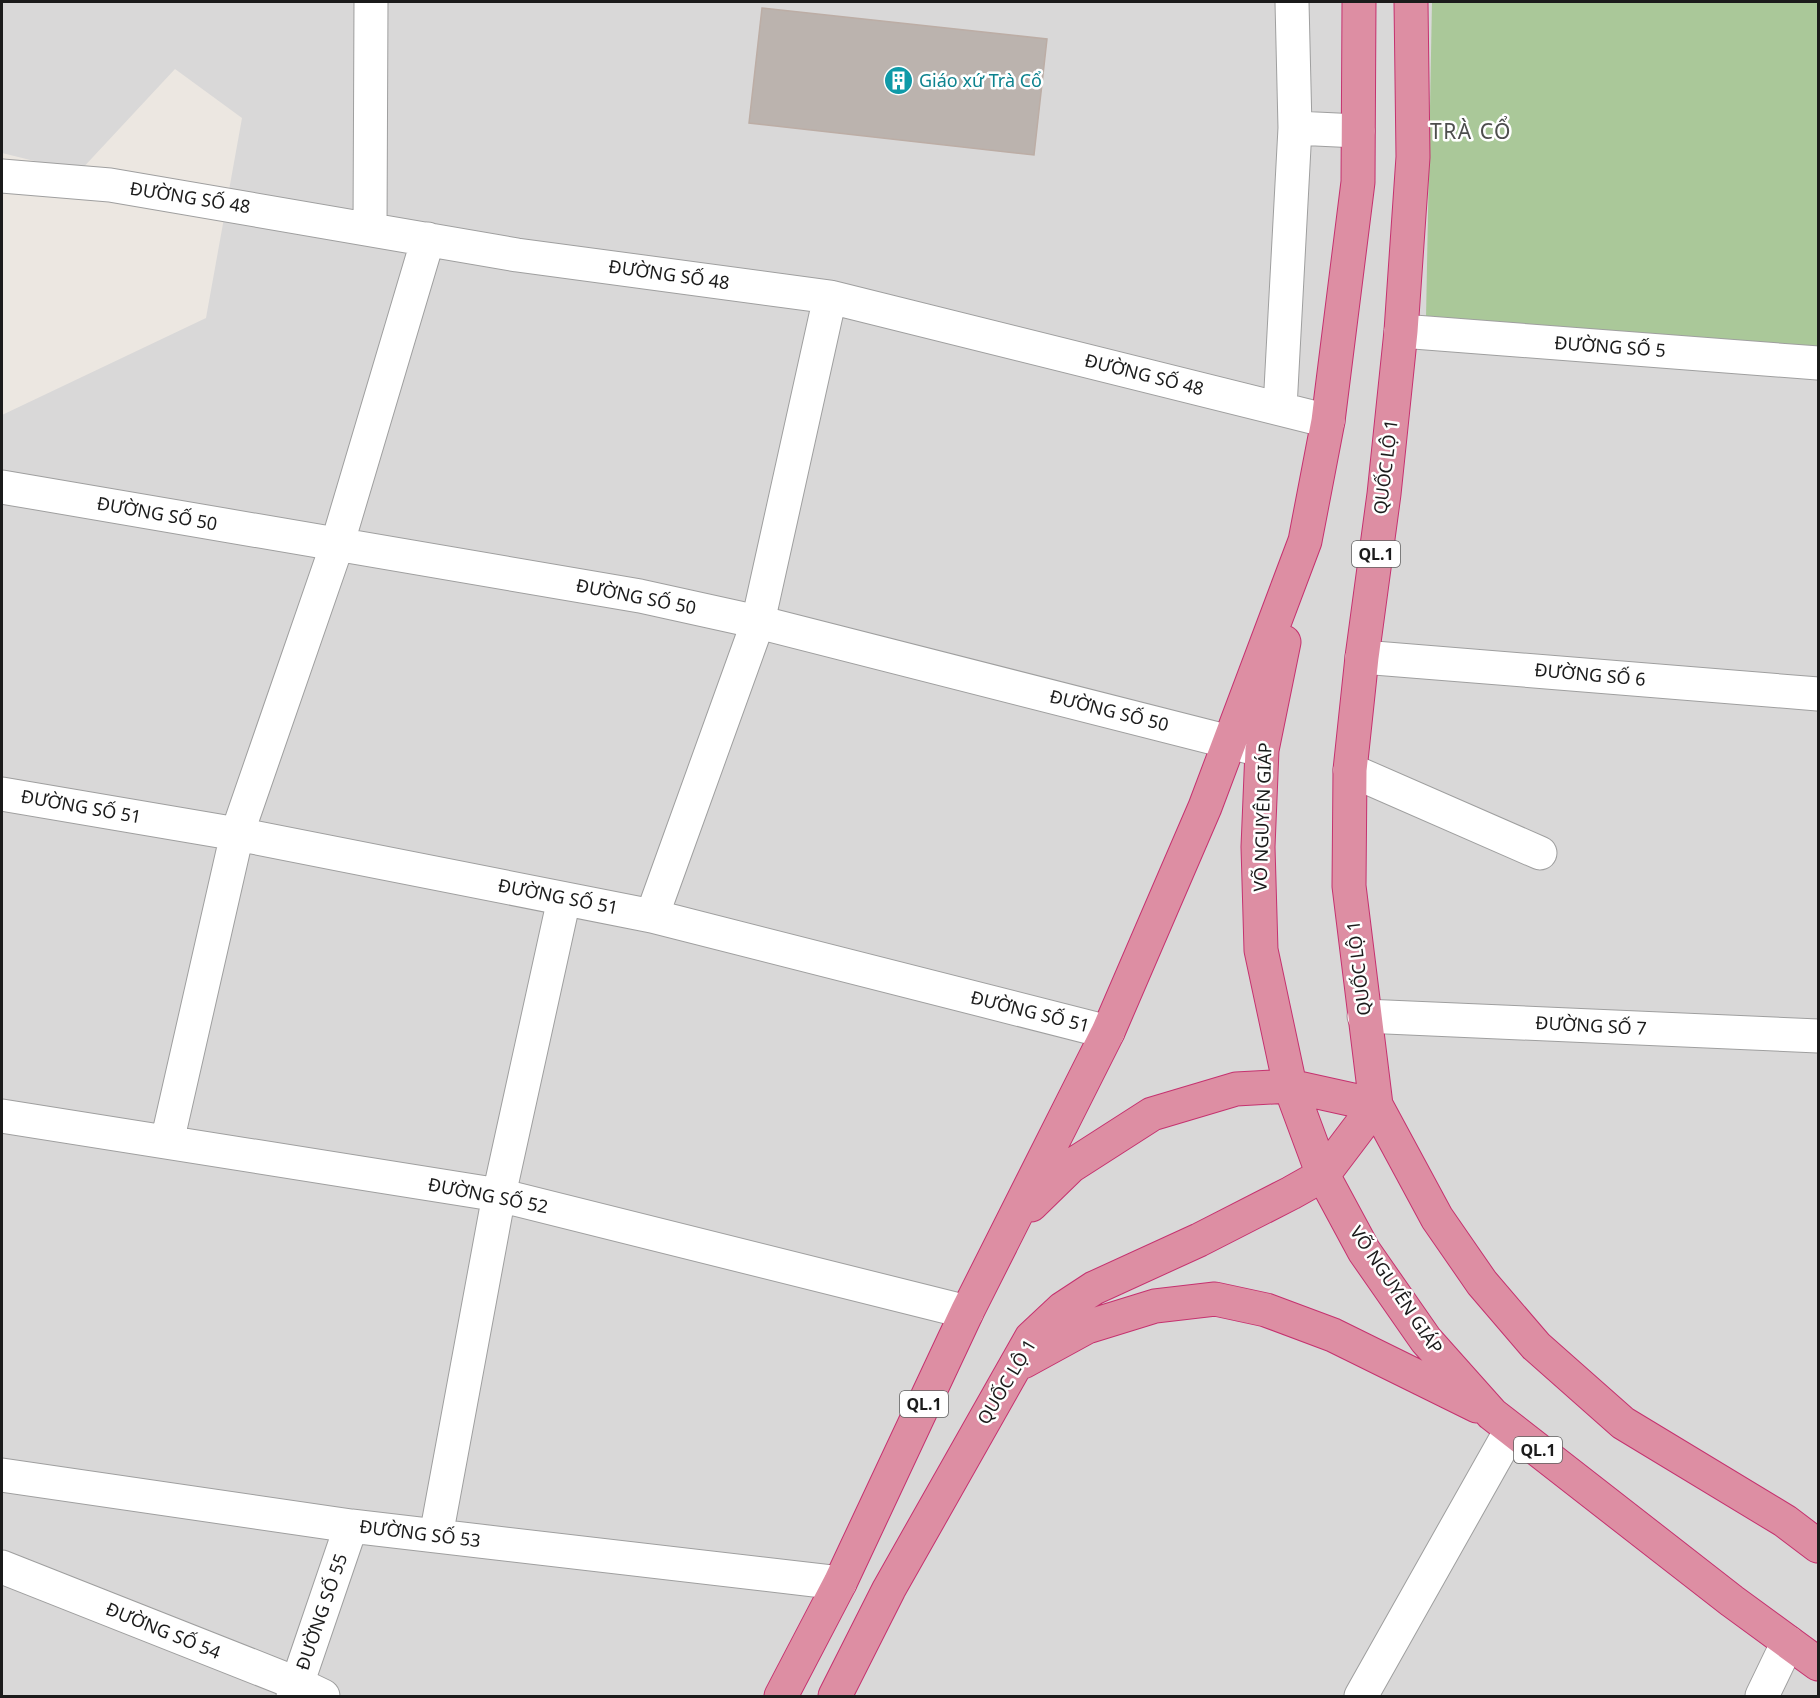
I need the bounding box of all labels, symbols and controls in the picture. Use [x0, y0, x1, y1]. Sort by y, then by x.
building icon: Giáo xứ Trà Cổ [882, 65, 914, 97]
place label: Giáo xứ Trà Cổ [919, 68, 1042, 92]
district label: TRÀ CỔ [1430, 116, 1512, 145]
street label: ĐƯỜNG SỐ 48 [128, 176, 252, 218]
street label: ĐƯỜNG SỐ 48 [607, 254, 731, 294]
street label: ĐƯỜNG SỐ 5 [1554, 330, 1667, 362]
street label: ĐƯỜNG SỐ 48 [1082, 348, 1206, 400]
street label: QUỐC LỘ 1 [1367, 418, 1403, 516]
street label: ĐƯỜNG SỐ 50 [95, 491, 219, 535]
road number: QL.1 [1352, 541, 1400, 567]
street label: ĐƯỜNG SỐ 50 [574, 573, 698, 619]
street label: ĐƯỜNG SỐ 6 [1534, 657, 1647, 691]
street label: ĐƯỜNG SỐ 50 [1047, 684, 1171, 736]
street label: VÕ NGUYÊN GIÁP [1247, 742, 1277, 892]
street label: ĐƯỜNG SỐ 51 [19, 784, 143, 828]
street label: ĐƯỜNG SỐ 51 [496, 873, 620, 919]
street label: QUỐC LỘ 1 [1340, 919, 1376, 1017]
street label: ĐƯỜNG SỐ 51 [968, 985, 1092, 1037]
street label: ĐƯỜNG SỐ 7 [1535, 1010, 1647, 1040]
street label: ĐƯỜNG SỐ 52 [426, 1172, 550, 1218]
street label: VÕ NGUYÊN GIÁP [1345, 1221, 1449, 1358]
street label: QUỐC LỘ 1 [971, 1334, 1041, 1429]
road number: QL.1 [900, 1391, 948, 1417]
road number: QL.1 [1514, 1437, 1562, 1463]
street label: ĐƯỜNG SỐ 53 [358, 1514, 482, 1552]
street label: ĐƯỜNG SỐ 55 [290, 1550, 352, 1673]
street label: ĐƯỜNG SỐ 54 [102, 1596, 224, 1664]

